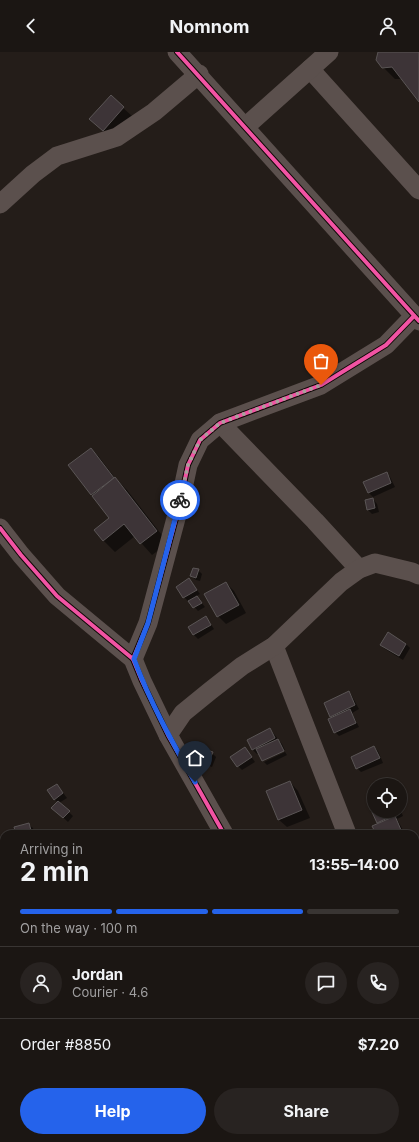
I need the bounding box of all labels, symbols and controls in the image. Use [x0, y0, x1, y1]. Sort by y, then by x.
icon: back [20, 15, 42, 37]
icon: person [377, 15, 399, 37]
text: Nomnom [170, 16, 249, 37]
pin [304, 344, 338, 385]
icon: bag [310, 350, 332, 372]
courier [160, 480, 200, 520]
icon: bike [169, 489, 191, 511]
pin [178, 741, 212, 782]
icon: home [184, 747, 206, 769]
map controls [367, 778, 407, 818]
button: locate [367, 778, 407, 818]
text: Arriving in [20, 841, 83, 857]
text: 13:55–14:00 [309, 855, 399, 874]
text: 2 min [20, 856, 90, 887]
text: On the way · 100 m [20, 920, 137, 936]
button: person [20, 962, 62, 1004]
button: chat [305, 962, 347, 1004]
button: phone [357, 962, 399, 1004]
text: Jordan [72, 965, 123, 984]
text: Courier · 4.6 [72, 984, 148, 1000]
text: Order #8850 [20, 1035, 111, 1054]
text: $7.20 [358, 1035, 399, 1054]
button: Help [20, 1088, 206, 1134]
button: Share [214, 1088, 399, 1134]

